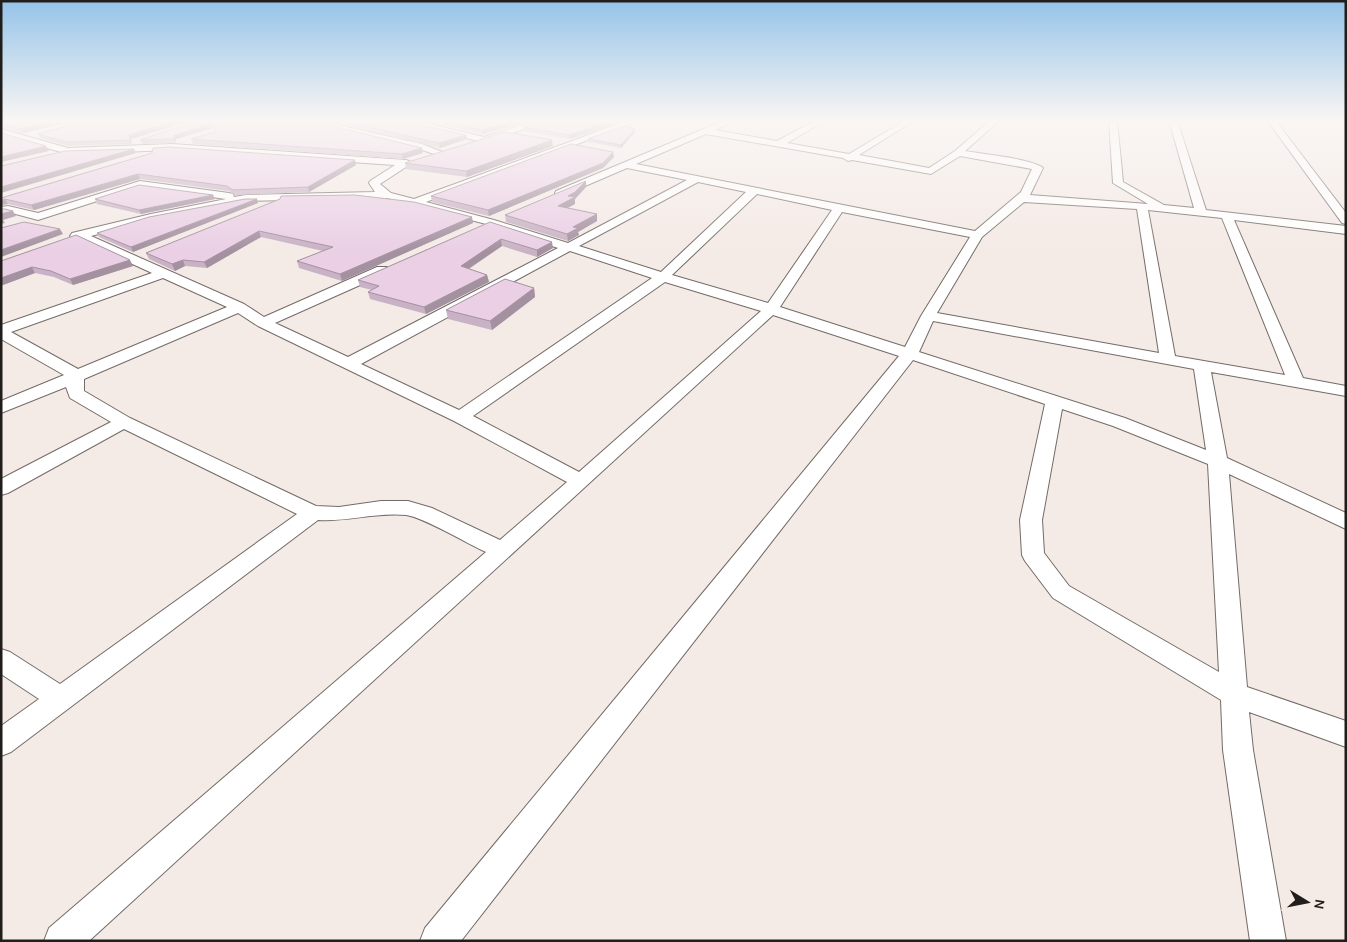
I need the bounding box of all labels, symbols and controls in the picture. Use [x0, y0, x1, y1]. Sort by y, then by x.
north arrow [1282, 877, 1332, 927]
text: N [1310, 898, 1329, 911]

